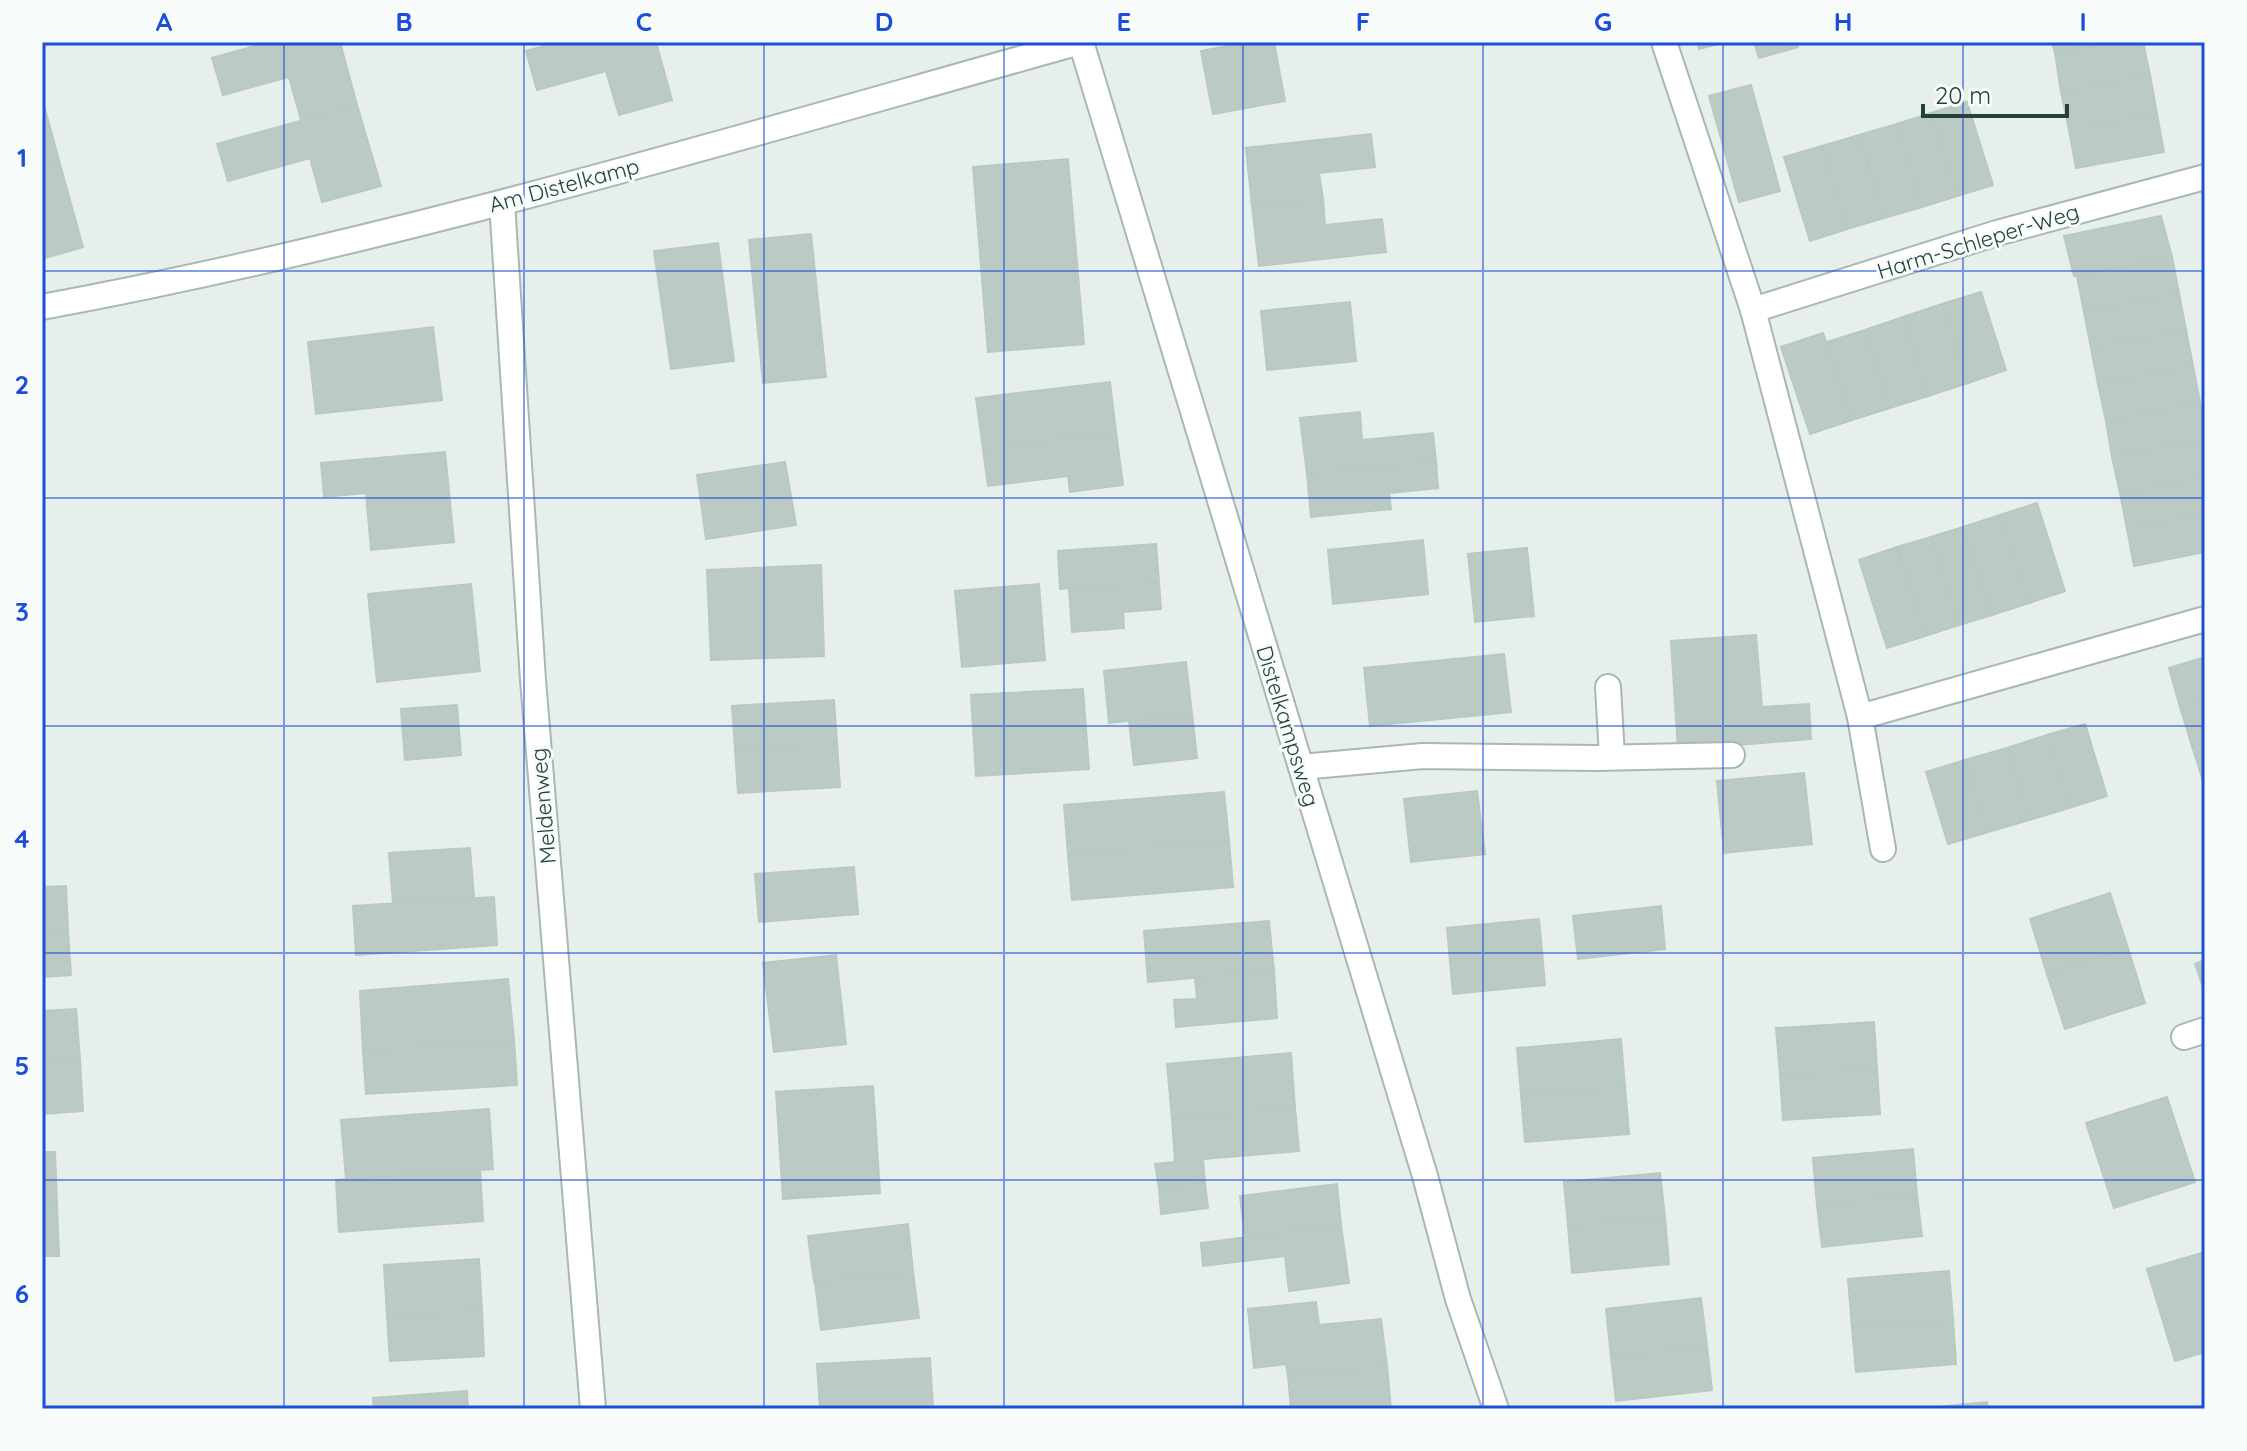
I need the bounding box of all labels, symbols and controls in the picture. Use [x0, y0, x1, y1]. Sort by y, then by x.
text: A [156, 5, 173, 38]
text: B [395, 5, 413, 38]
text: C [636, 5, 652, 38]
text: D [875, 5, 893, 38]
text: E [1117, 5, 1131, 38]
text: F [1356, 5, 1370, 38]
text: G [1594, 5, 1612, 38]
text: H [1834, 5, 1852, 38]
text: I [2079, 5, 2087, 38]
scale bar [1923, 68, 2067, 118]
text: 20 m [1935, 80, 1991, 110]
text: 1 [17, 141, 27, 174]
street label: Am Distelkamp [486, 151, 642, 219]
street label: Harm-Schleper-Weg [1874, 197, 2082, 285]
text: 2 [15, 368, 29, 401]
text: 3 [15, 595, 29, 628]
street label: Distelkampsweg [1250, 642, 1326, 810]
street label: Meldenweg [524, 747, 562, 865]
text: 4 [14, 822, 30, 855]
text: 5 [15, 1049, 29, 1082]
text: 6 [15, 1277, 29, 1310]

